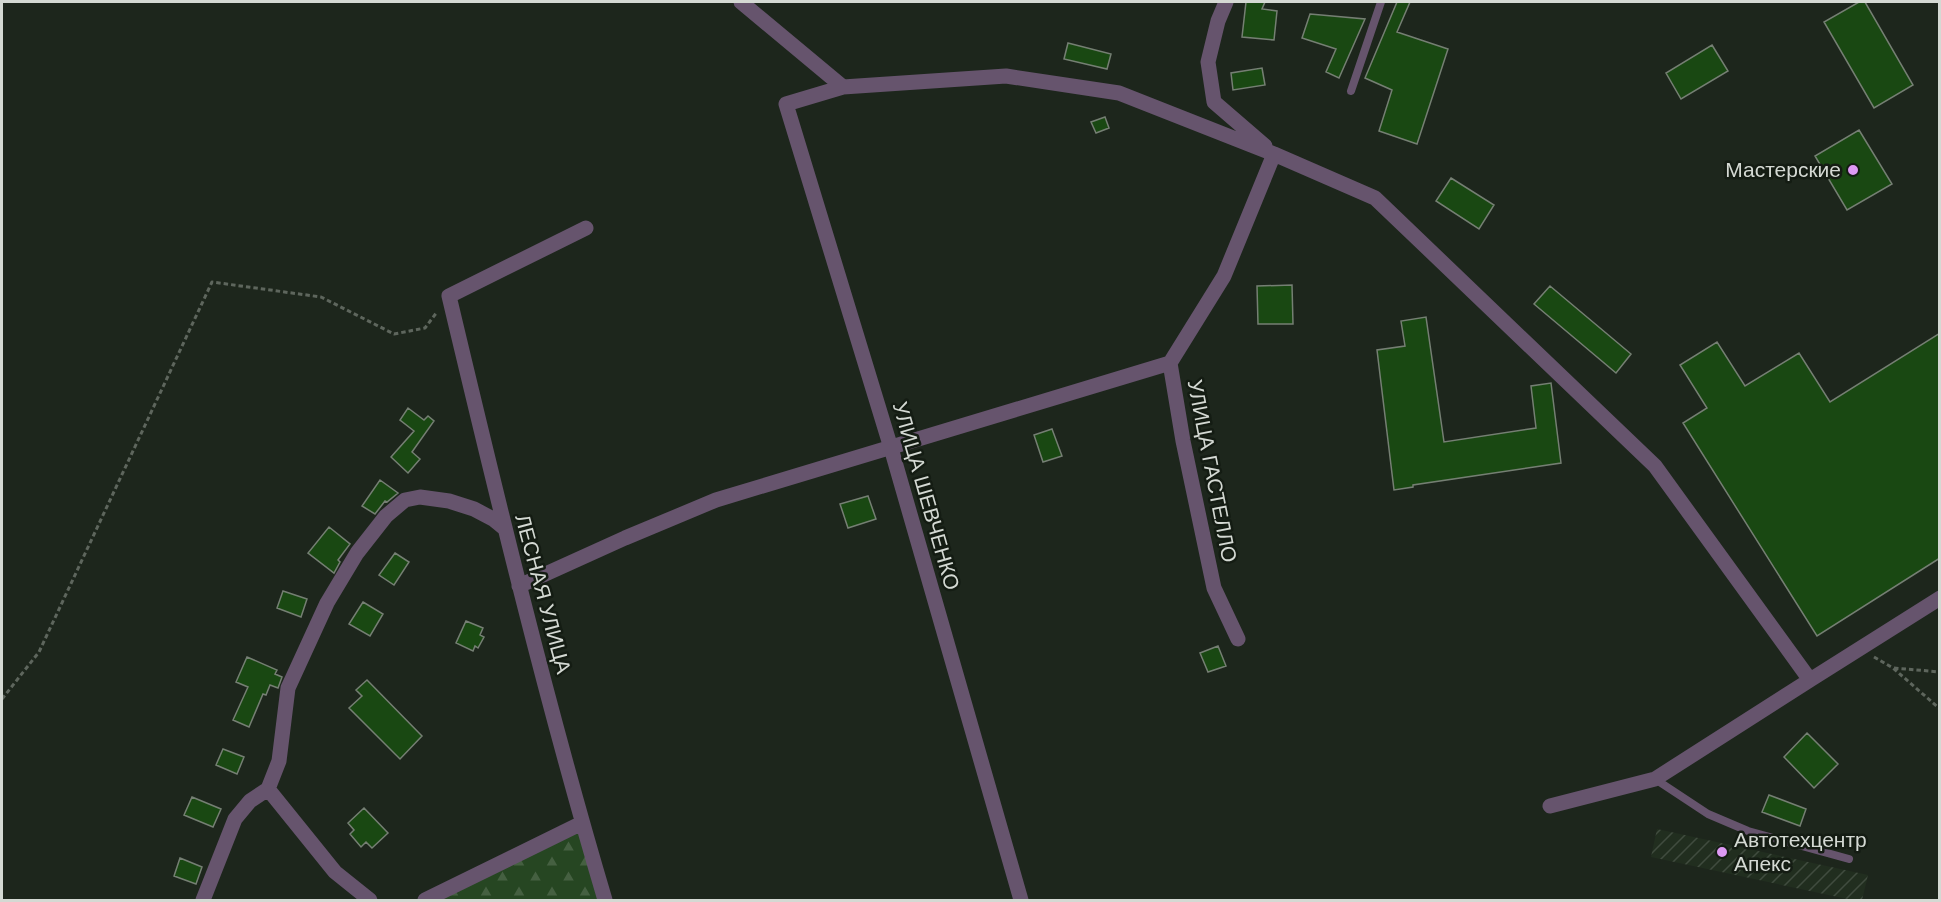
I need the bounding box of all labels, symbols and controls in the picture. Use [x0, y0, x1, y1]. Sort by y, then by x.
place label: Мастерские [1725, 158, 1841, 181]
marker: Мастерские [1846, 163, 1860, 177]
street label: УЛИЦА ГАСТЕЛЛО [1183, 378, 1241, 564]
street label: УЛИЦА ШЕВЧЕНКО [889, 399, 964, 593]
street label: ЛЕСНАЯ УЛИЦА [511, 512, 576, 676]
place label: Автотехцентр Апекс [1734, 828, 1867, 875]
marker: Автотехцентр Апекс [1715, 845, 1729, 859]

